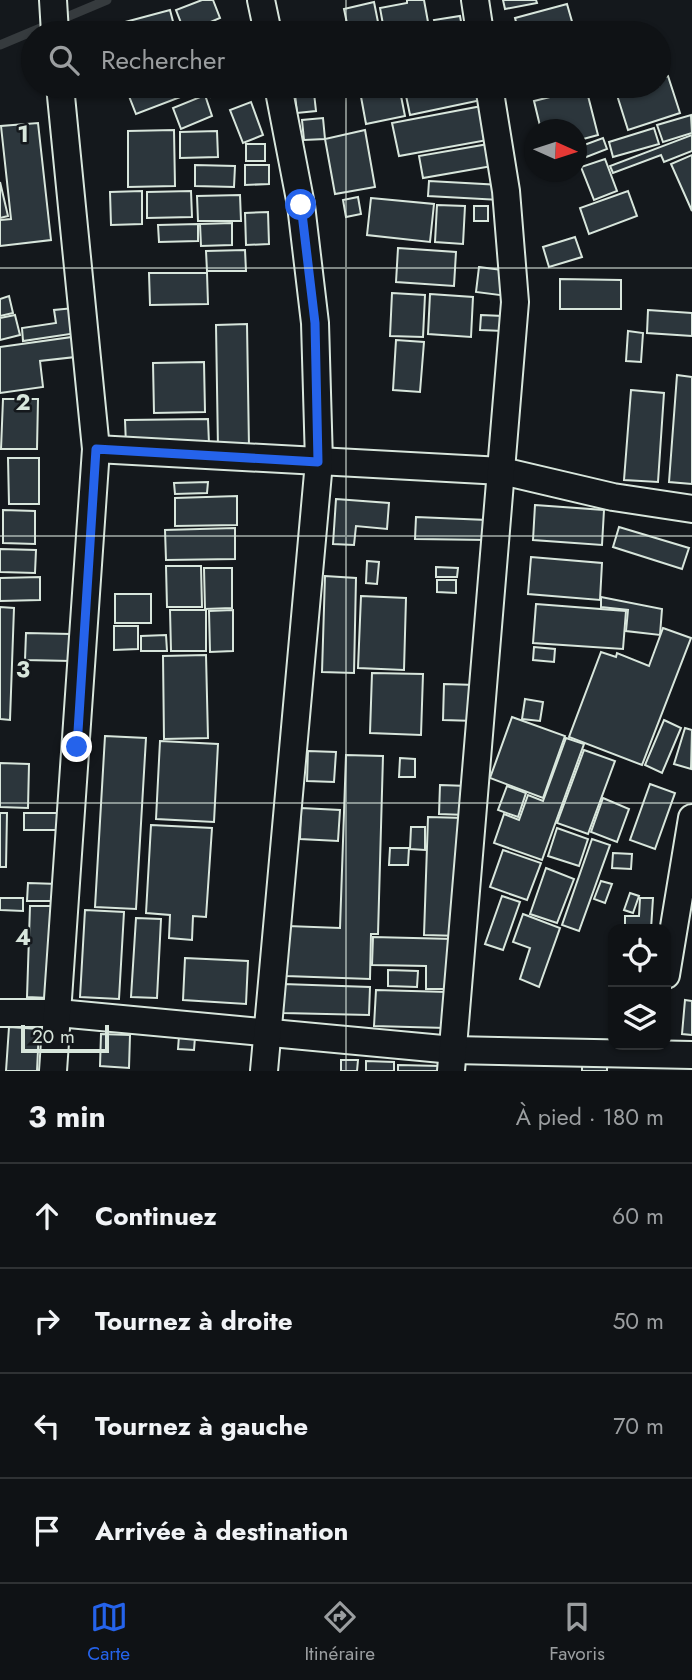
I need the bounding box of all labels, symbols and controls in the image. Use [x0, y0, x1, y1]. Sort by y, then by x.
search box [21, 21, 671, 98]
icon: search [45, 41, 83, 79]
text: Rechercher [101, 41, 225, 79]
text: 1 [17, 117, 29, 151]
north arrow [524, 119, 587, 182]
route start [285, 189, 316, 220]
text: 2 [15, 385, 31, 419]
text: 3 [16, 652, 30, 686]
route end [61, 731, 92, 762]
text: 4 [15, 920, 31, 954]
map controls [608, 924, 671, 1050]
button: locate [608, 924, 671, 987]
button: layers [608, 987, 671, 1050]
scale bar [21, 1022, 108, 1054]
text: 20 m [32, 1023, 75, 1050]
text: 3 min [28, 1095, 106, 1138]
text: À pied · 180 m [516, 1100, 664, 1134]
icon: ahead [28, 1197, 66, 1235]
text: Continuez [95, 1197, 217, 1235]
text: 60 m [612, 1199, 664, 1233]
icon: right [28, 1302, 66, 1340]
text: Tournez à droite [95, 1302, 293, 1340]
text: 50 m [612, 1304, 664, 1338]
icon: left [28, 1407, 66, 1445]
text: Tournez à gauche [95, 1407, 308, 1445]
text: 70 m [613, 1409, 664, 1443]
icon: arrive [28, 1512, 66, 1550]
text: Arrivée à destination [95, 1512, 348, 1550]
tab: Carte [87, 1598, 130, 1667]
tab: Itinéraire [304, 1598, 375, 1667]
tab: Favoris [549, 1598, 605, 1667]

